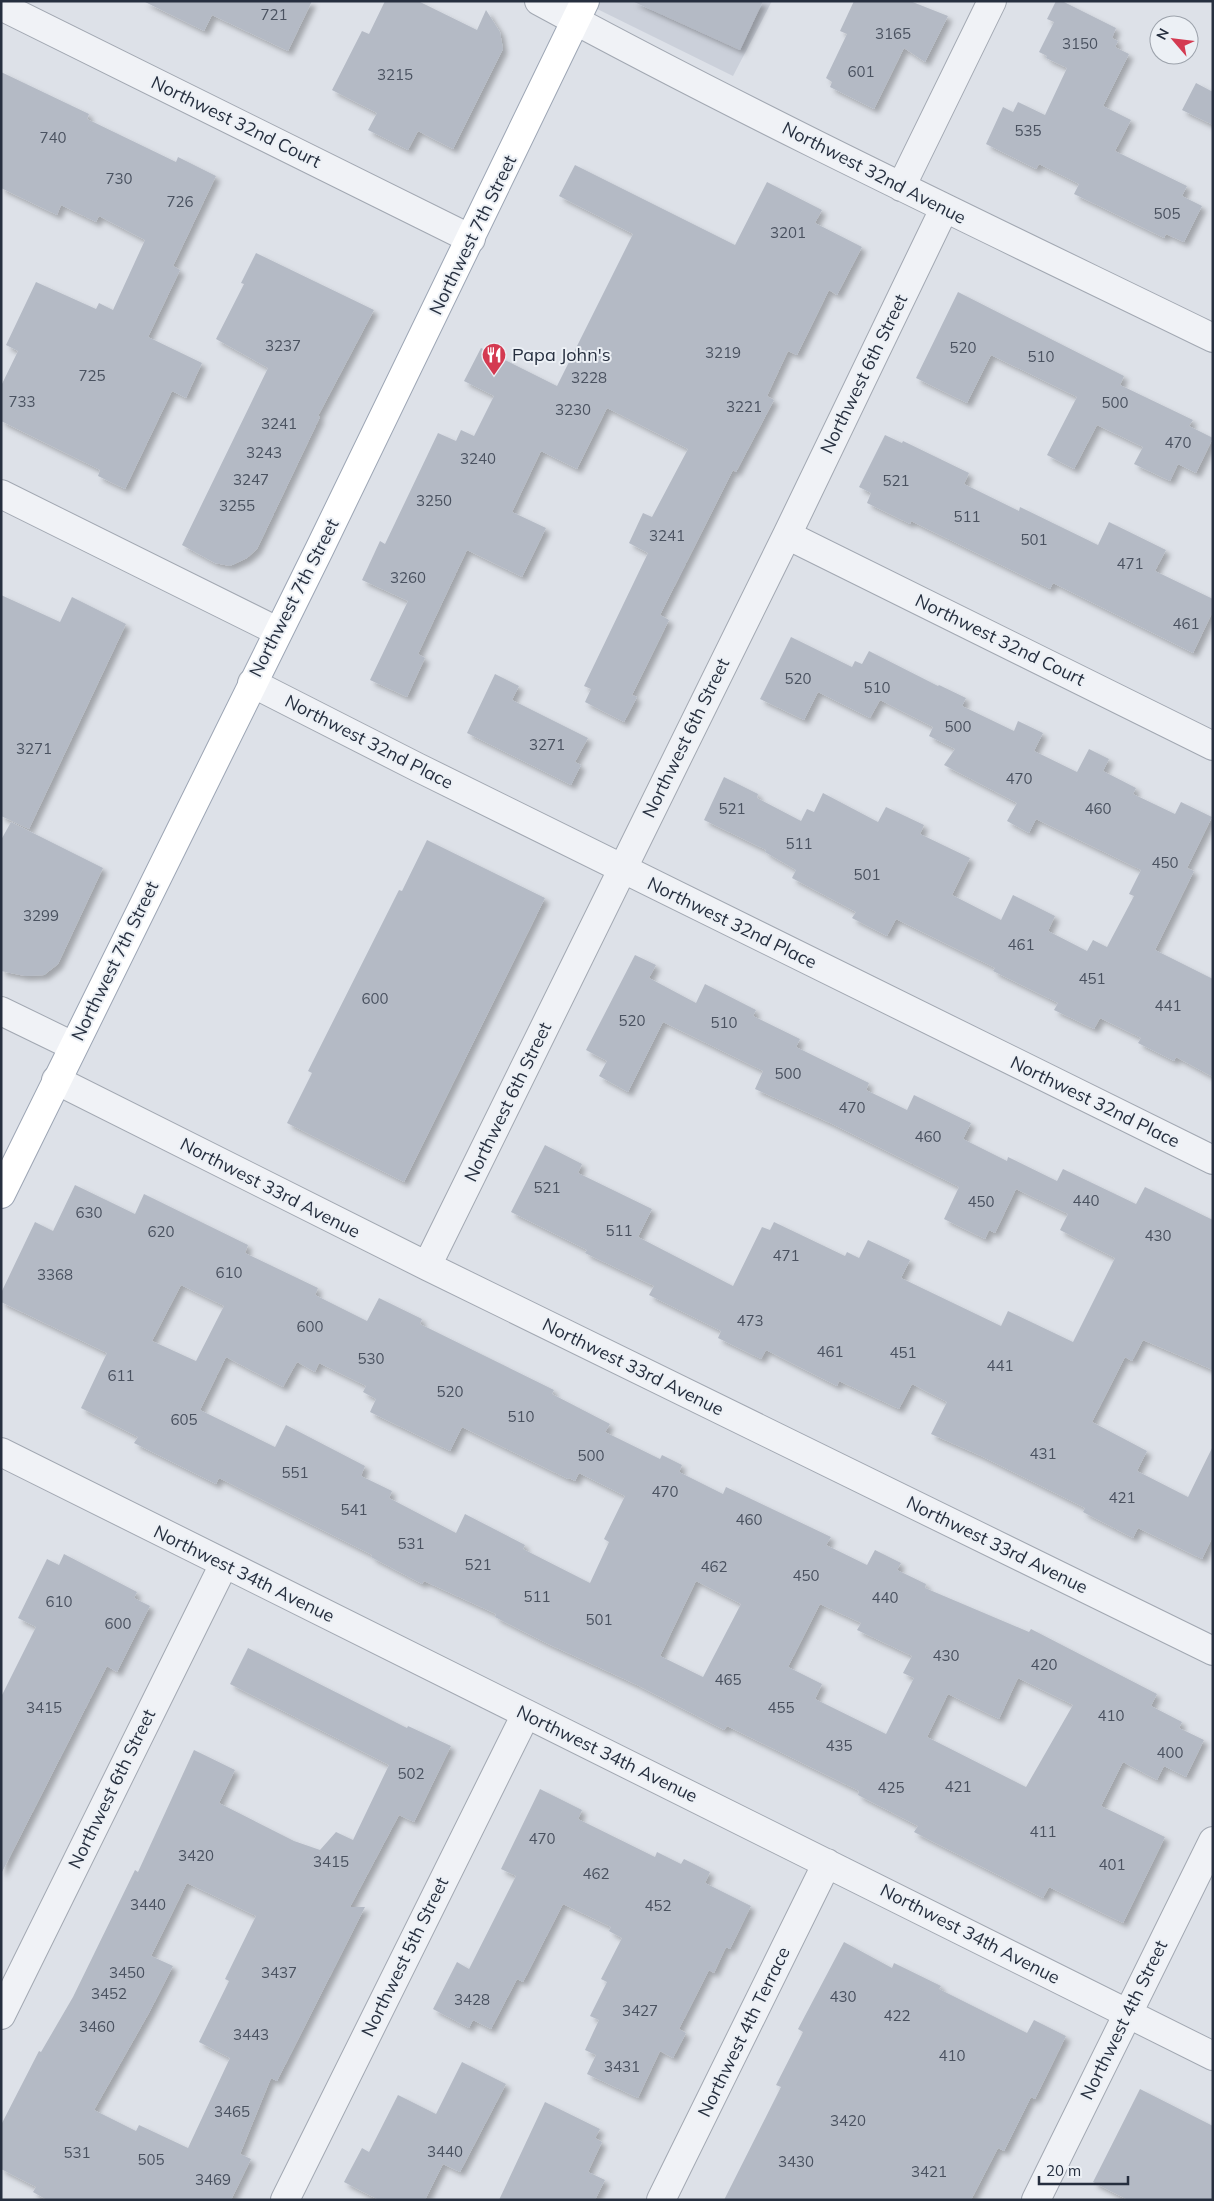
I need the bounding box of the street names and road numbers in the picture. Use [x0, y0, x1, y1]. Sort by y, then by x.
street label: Northwest 32nd Court [148, 70, 325, 173]
street label: Northwest 32nd Avenue [779, 116, 970, 229]
street label: Northwest 7th Street [424, 151, 521, 318]
street label: Northwest 6th Street [815, 290, 912, 457]
street label: Northwest 7th Street [244, 515, 343, 681]
street label: Northwest 32nd Court [912, 588, 1089, 691]
street label: Northwest 6th Street [637, 654, 734, 821]
street label: Northwest 32nd Place [281, 689, 457, 794]
street label: Northwest 32nd Place [644, 872, 821, 974]
street label: Northwest 7th Street [66, 877, 163, 1044]
street label: Northwest 6th Street [459, 1018, 556, 1185]
street label: Northwest 32nd Place [1007, 1051, 1184, 1153]
street label: Northwest 33rd Avenue [176, 1132, 364, 1243]
street label: Northwest 33rd Avenue [539, 1313, 728, 1420]
street label: Northwest 33rd Avenue [903, 1491, 1092, 1598]
street label: Northwest 34th Avenue [150, 1520, 338, 1627]
street label: Northwest 34th Avenue [513, 1700, 701, 1807]
street label: Northwest 6th Street [63, 1705, 160, 1872]
street label: Northwest 5th Street [356, 1873, 453, 2040]
street label: Northwest 34th Avenue [877, 1878, 1064, 1989]
street label: Northwest 4th Street [1075, 1936, 1172, 2103]
street label: Northwest 4th Terrace [692, 1943, 795, 2121]

